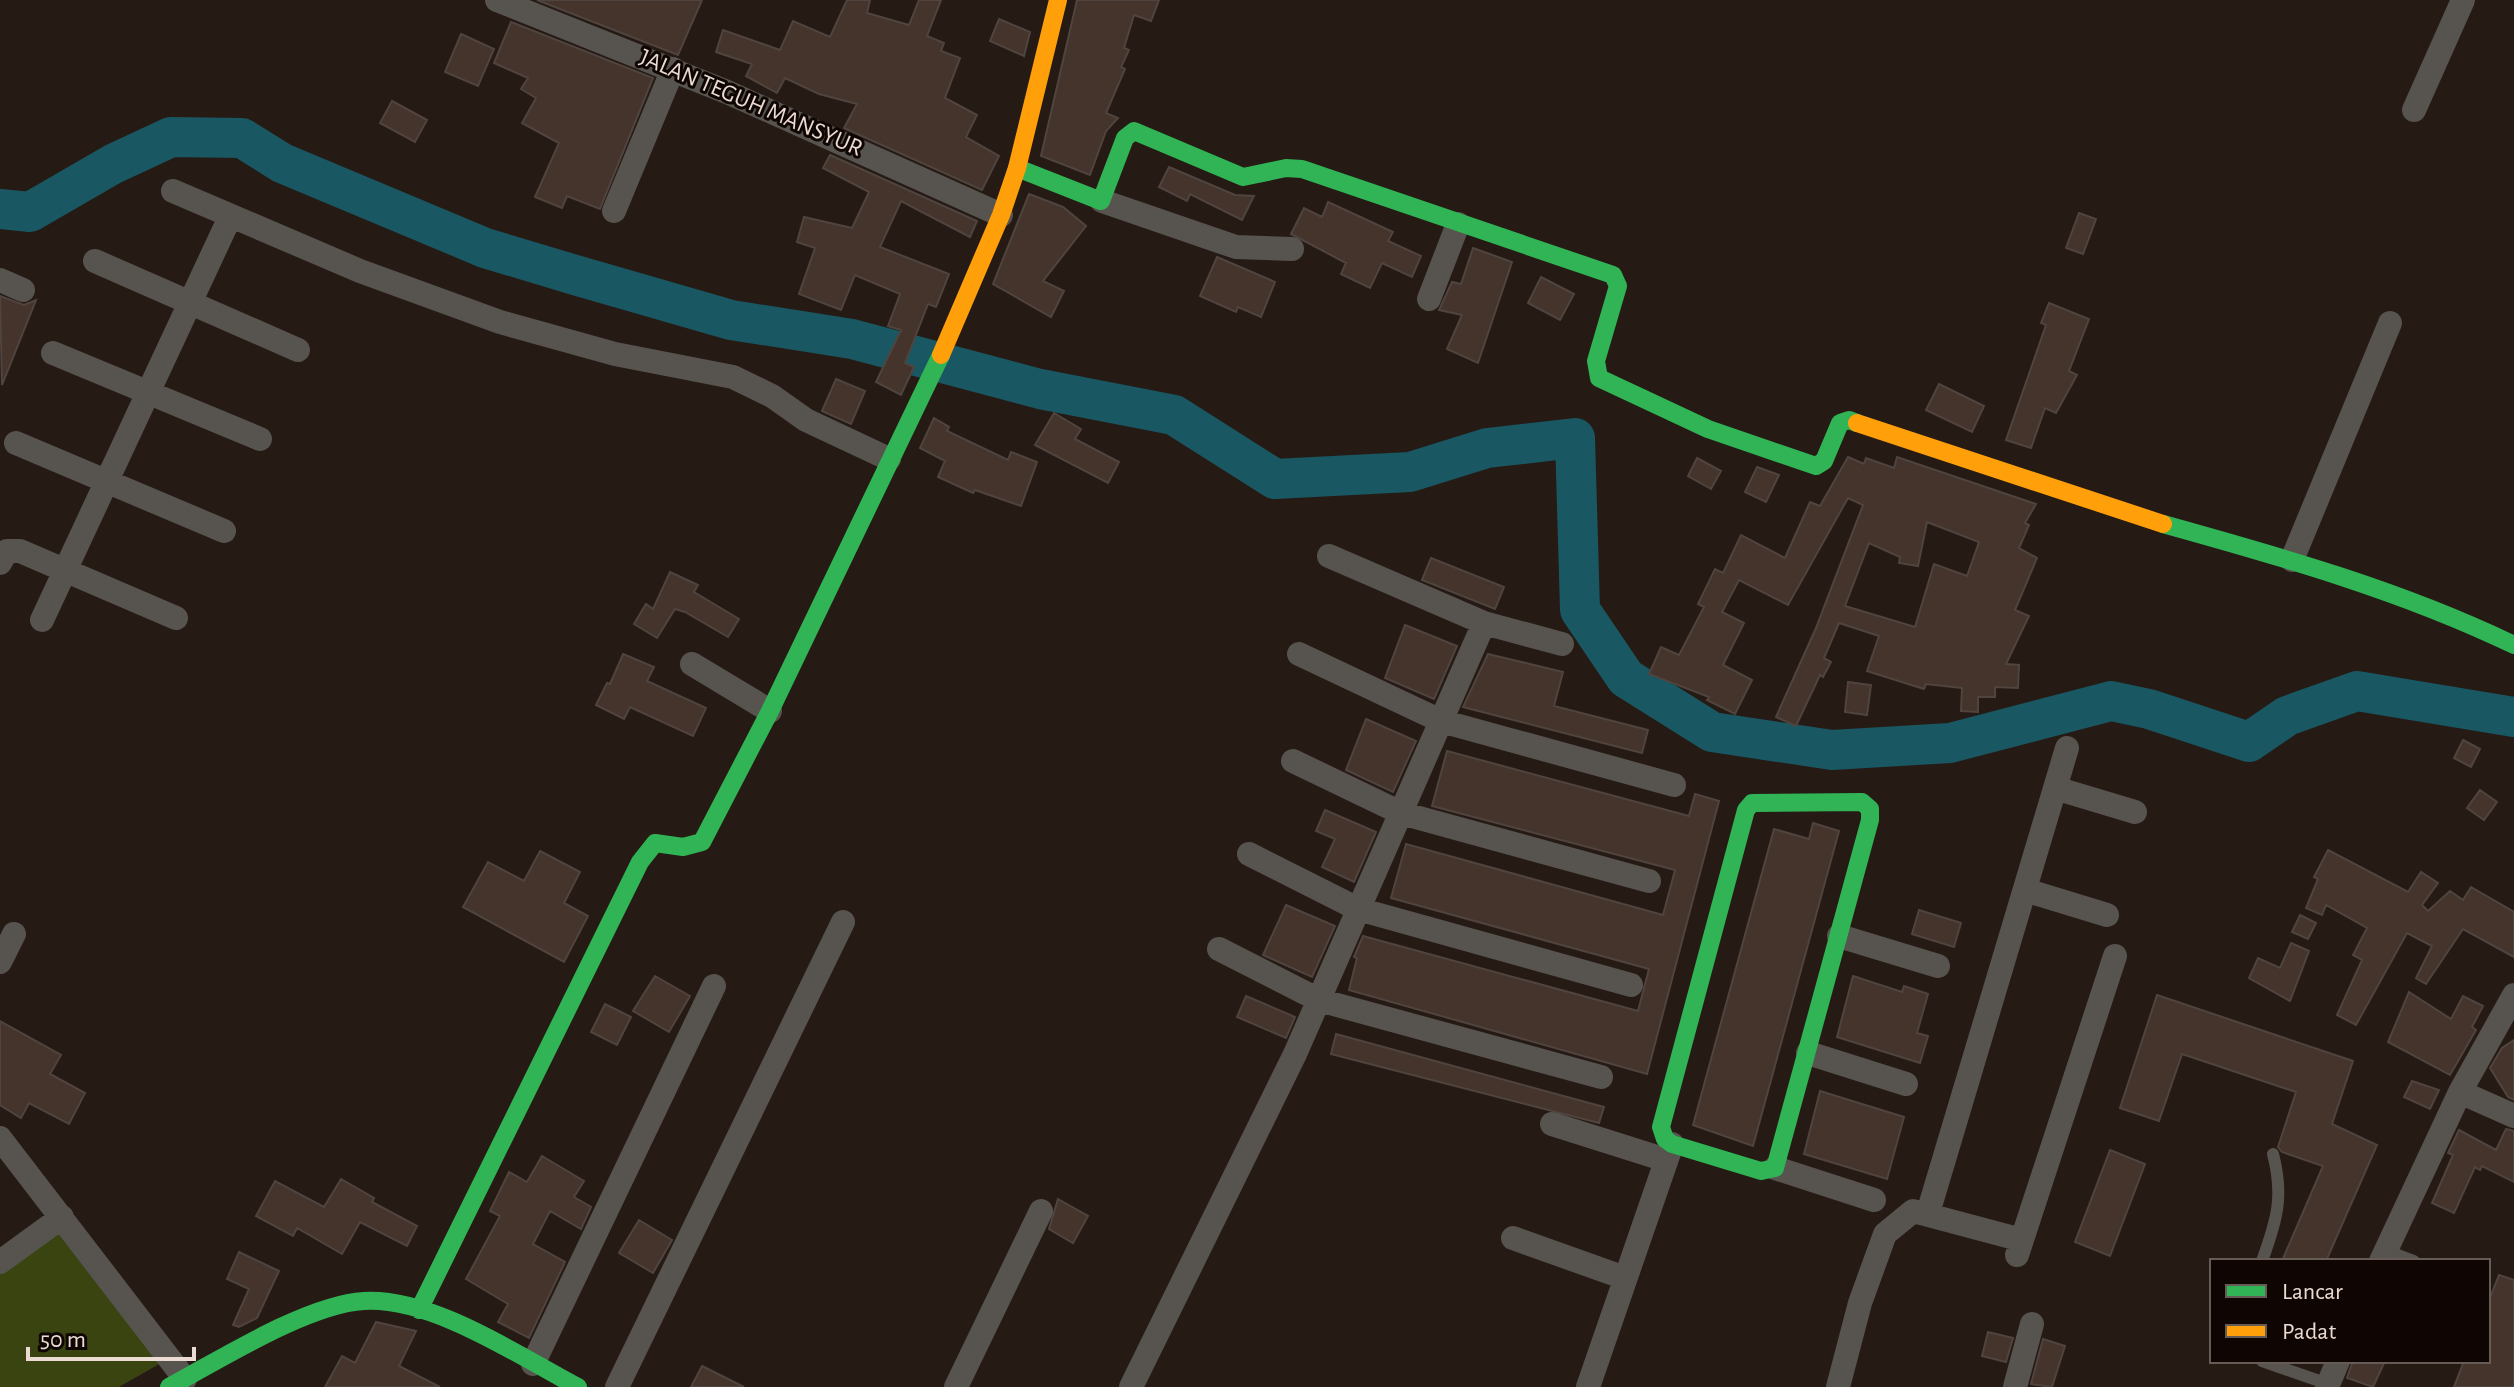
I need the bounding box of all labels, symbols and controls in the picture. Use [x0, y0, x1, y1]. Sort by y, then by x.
street label: JALAN TEGUH MANSYUR [636, 45, 866, 161]
legend [2210, 1259, 2490, 1363]
text: Lancar [2282, 1280, 2343, 1304]
scale bar [28, 1311, 194, 1361]
text: Padat [2282, 1320, 2336, 1344]
text: 50 m [40, 1328, 86, 1352]

